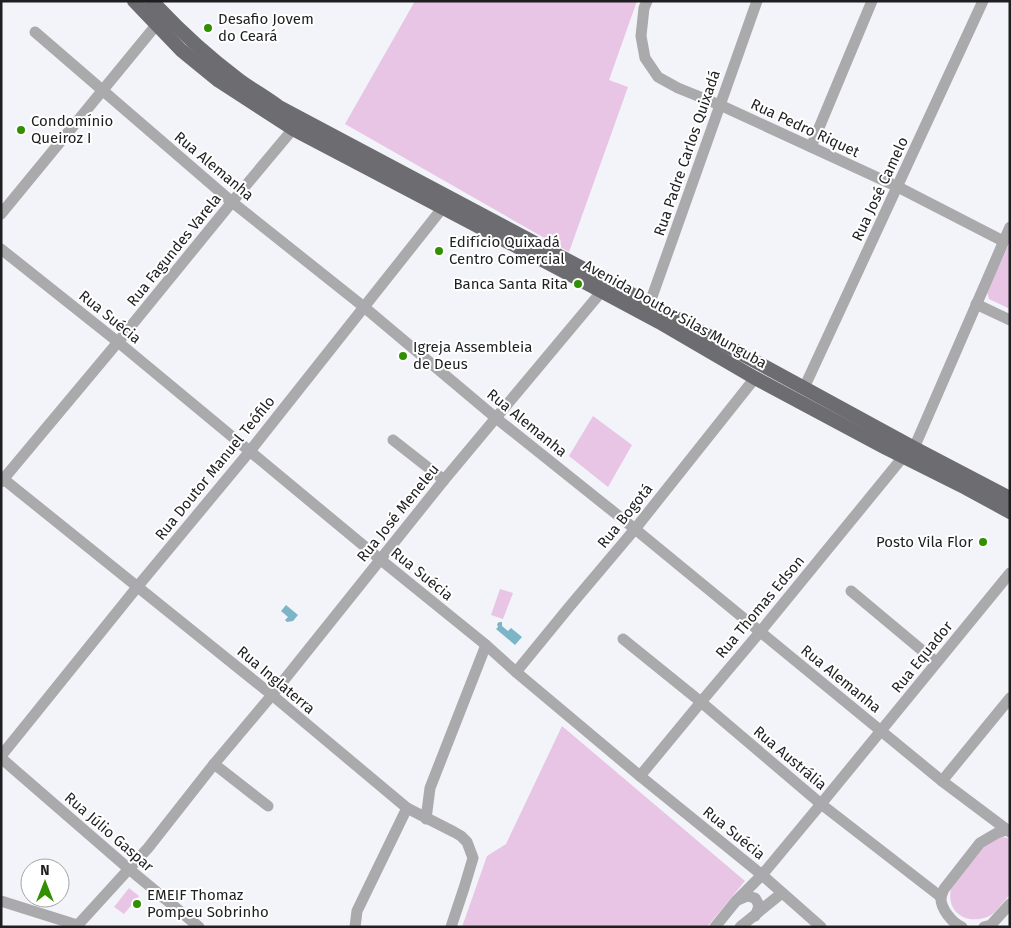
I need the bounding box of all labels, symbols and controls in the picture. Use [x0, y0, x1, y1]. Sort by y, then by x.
place label: Desafio Jovem do Ceará [218, 10, 314, 45]
marker: Desafio Jovem do Ceará [202, 22, 214, 34]
street label: Rua Padre Carlos Quixadá [650, 68, 724, 238]
street label: Rua Pedro Riquet [748, 95, 863, 161]
place label: Condomínio Queiroz I [31, 112, 113, 147]
marker: Condomínio Queiroz I [15, 124, 27, 136]
street label: Rua Alemanha [171, 128, 257, 204]
street label: Rua José Camelo [848, 134, 912, 244]
street label: Rua Fagundes Varela [123, 190, 225, 310]
place label: Edifício Quixadá Centro Comercial [449, 233, 565, 268]
marker: Edifício Quixadá Centro Comercial [433, 245, 445, 257]
street label: Avenida Doutor Silas Munguba [580, 256, 770, 372]
place label: Banca Santa Rita [453, 275, 568, 293]
marker: Banca Santa Rita [572, 278, 584, 290]
street label: Rua Suécia [75, 287, 145, 347]
place label: Igreja Assembleia de Deus [413, 338, 532, 373]
marker: Igreja Assembleia de Deus [397, 350, 409, 362]
street label: Rua Alemanha [483, 385, 571, 461]
street label: Rua Doutor Manuel Teófilo [151, 392, 279, 544]
street label: Rua José Meneleu [353, 461, 443, 565]
street label: Rua Bogotá [594, 480, 656, 552]
place label: Posto Vila Flor [876, 533, 973, 551]
marker: Posto Vila Flor [977, 536, 989, 548]
street label: Rua Suécia [387, 544, 457, 604]
street label: Rua Thomas Edson [712, 552, 808, 662]
street label: Rua Equador [888, 617, 957, 696]
street label: Rua Alemanha [797, 641, 885, 717]
street label: Rua Inglaterra [233, 642, 319, 718]
street label: Rua Austrália [750, 722, 830, 794]
street label: Rua Júlio Gaspar [61, 789, 157, 876]
street label: Rua Suécia [699, 803, 769, 863]
north arrow [20, 858, 70, 908]
text: N [40, 862, 50, 879]
place label: EMEIF Thomaz Pompeu Sobrinho [147, 886, 269, 921]
marker: EMEIF Thomaz Pompeu Sobrinho [131, 898, 143, 910]

